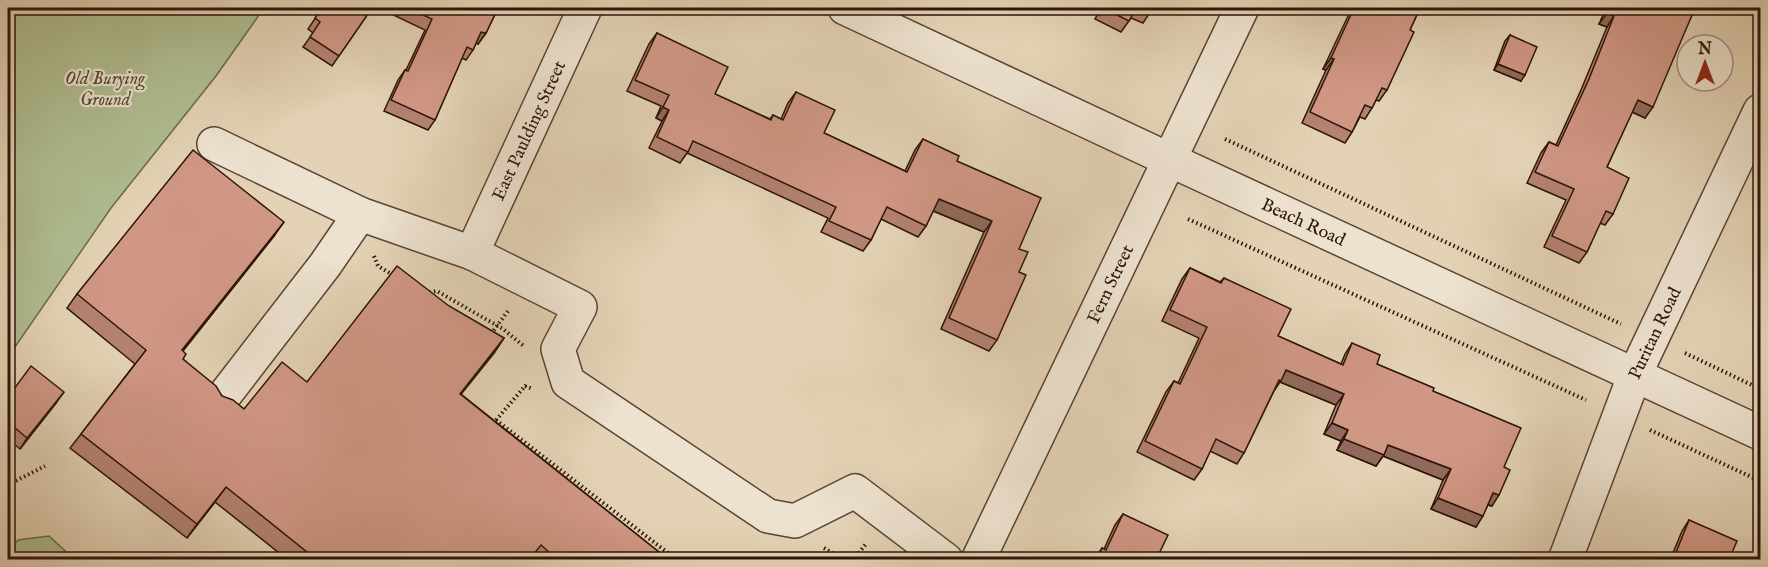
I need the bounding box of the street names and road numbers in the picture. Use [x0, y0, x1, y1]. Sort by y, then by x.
street label: East Paulding Street [488, 57, 572, 205]
street label: Beach Road [1257, 194, 1349, 253]
street label: Fern Street [1083, 242, 1140, 328]
street label: Puritan Road [1624, 284, 1688, 384]

